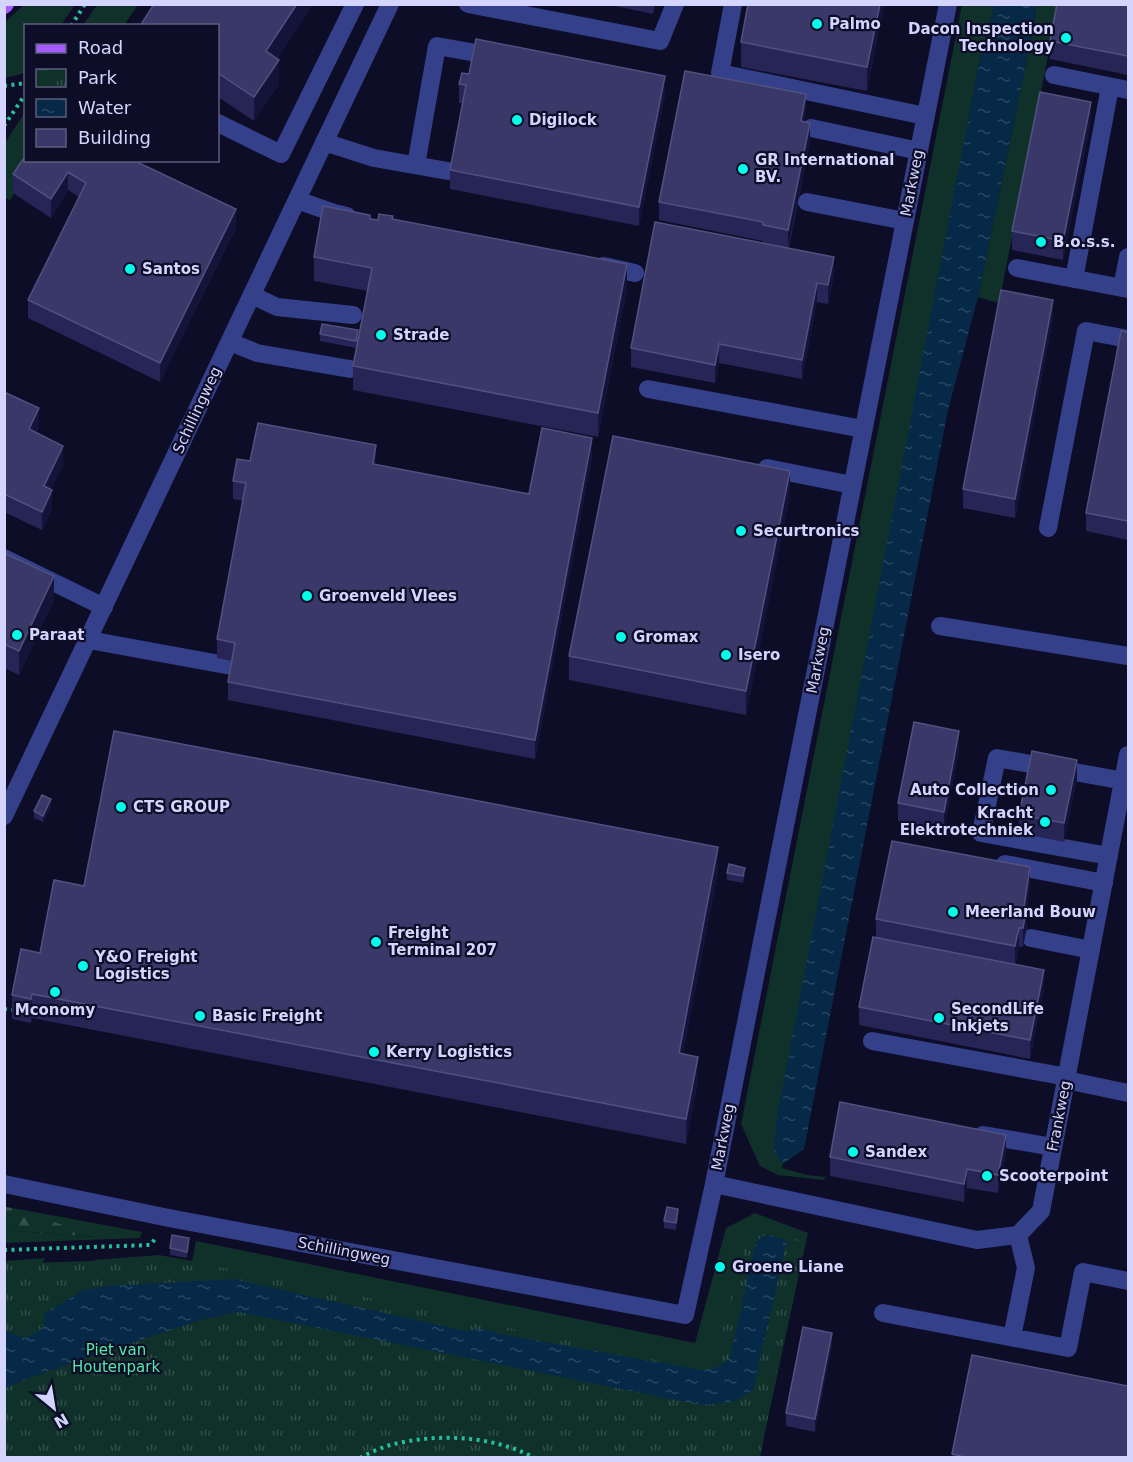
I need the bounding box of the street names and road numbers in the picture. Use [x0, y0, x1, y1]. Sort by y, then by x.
street label: Markweg [897, 148, 927, 218]
street label: Schillingweg [169, 364, 225, 456]
street label: Markweg [803, 625, 833, 695]
street label: Frankweg [1043, 1079, 1075, 1153]
street label: Markweg [708, 1102, 738, 1172]
street label: Schillingweg [296, 1233, 392, 1269]

